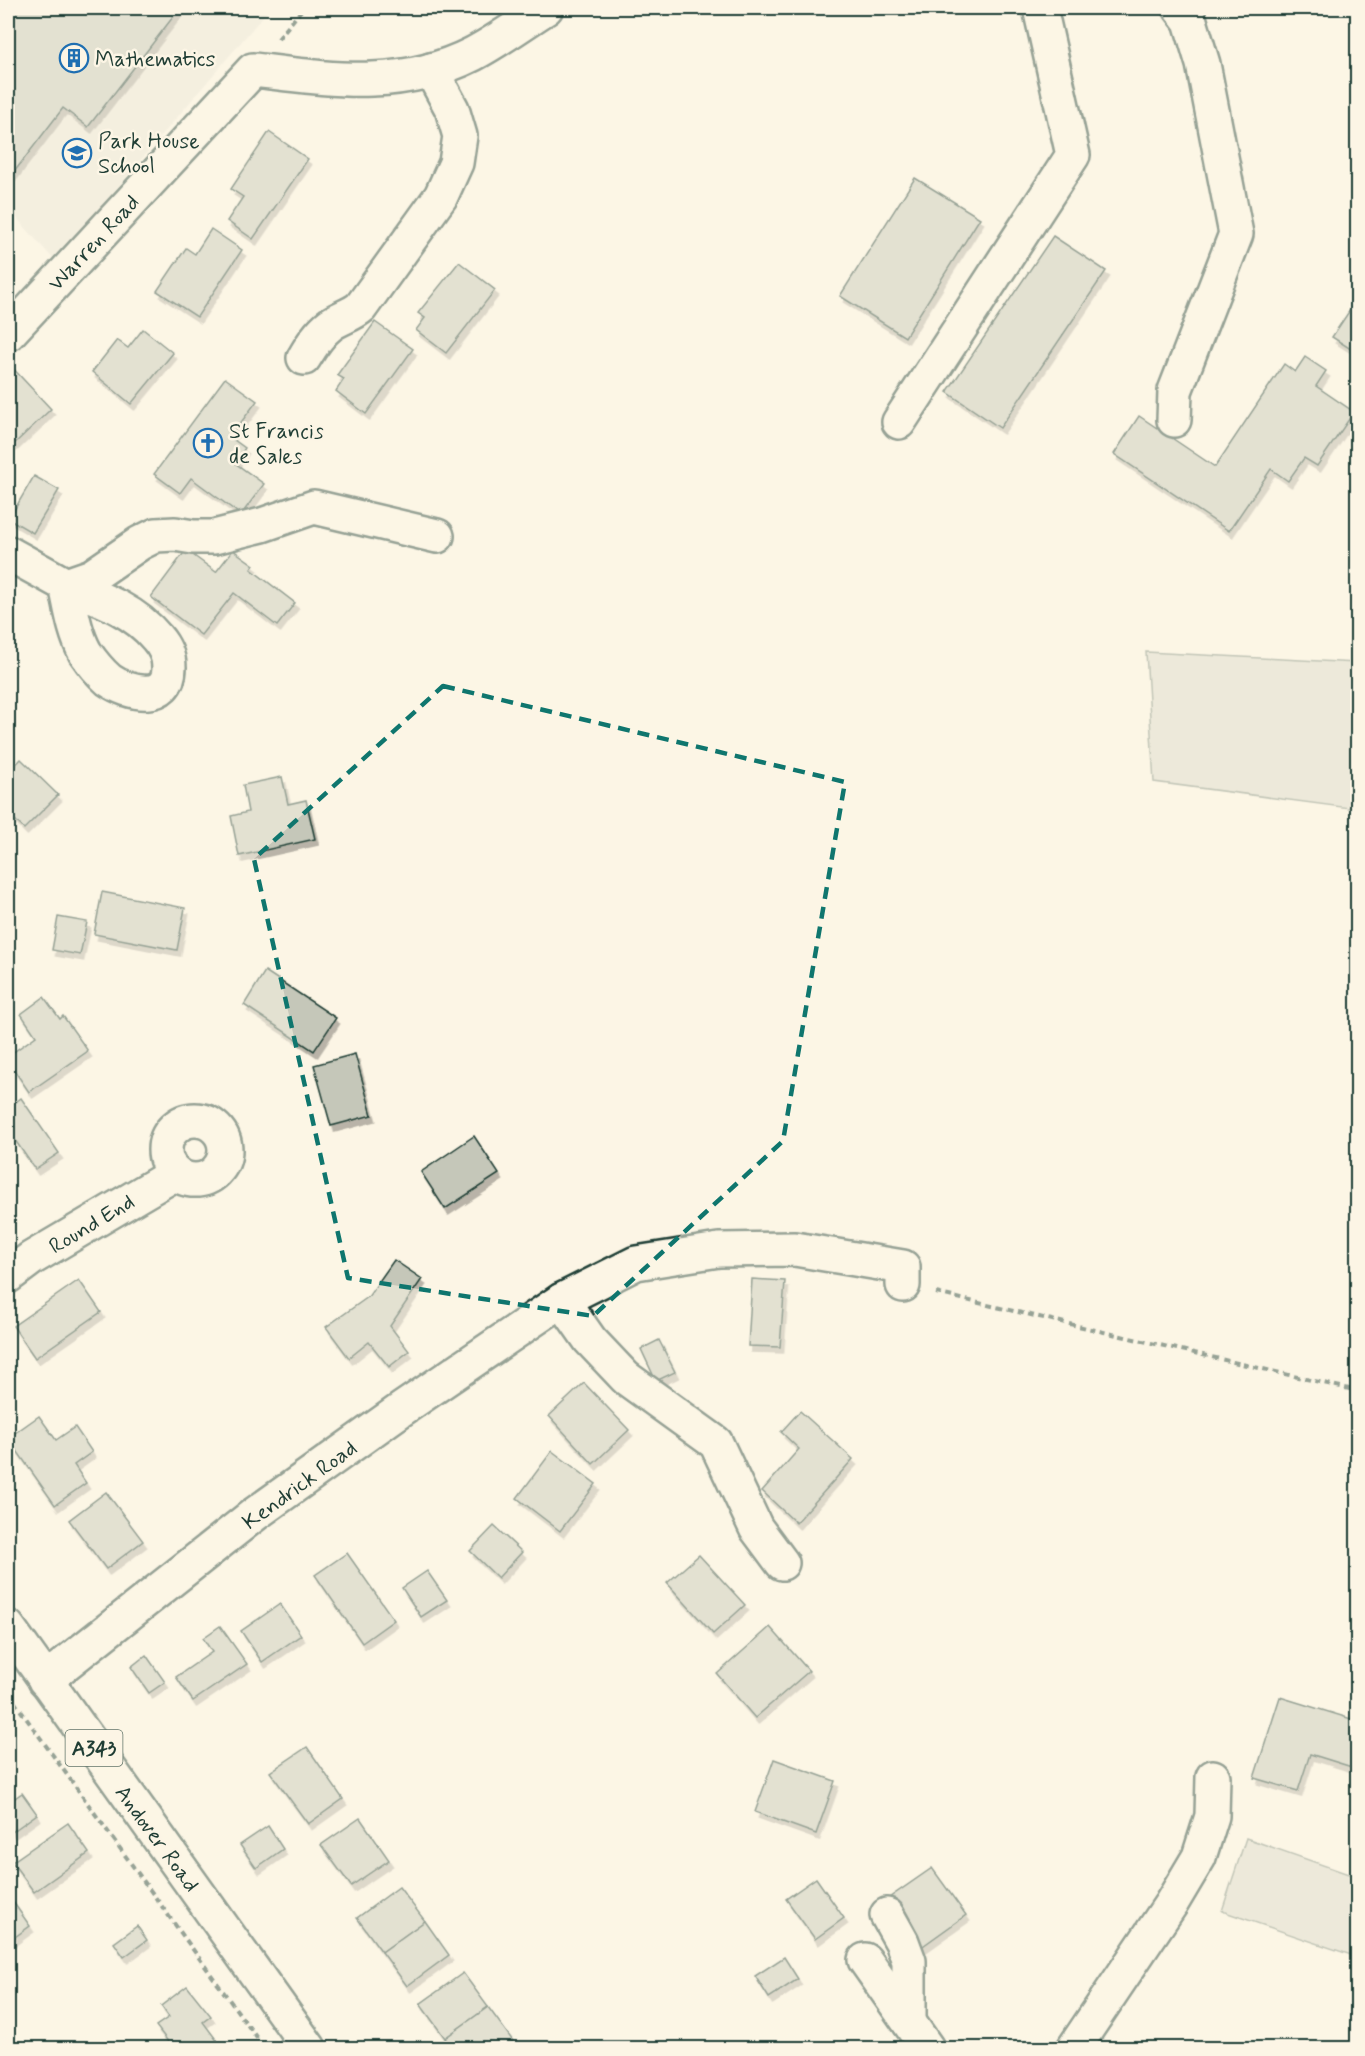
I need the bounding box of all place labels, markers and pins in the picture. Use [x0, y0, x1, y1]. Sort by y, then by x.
building icon: Mathematics [58, 42, 90, 74]
place label: Mathematics [95, 46, 216, 74]
place label: Park House School [98, 128, 200, 181]
school or university icon: Park House School [61, 137, 93, 169]
place label: St Francis de Sales [229, 418, 324, 471]
church icon: St Francis de Sales [192, 427, 224, 459]

